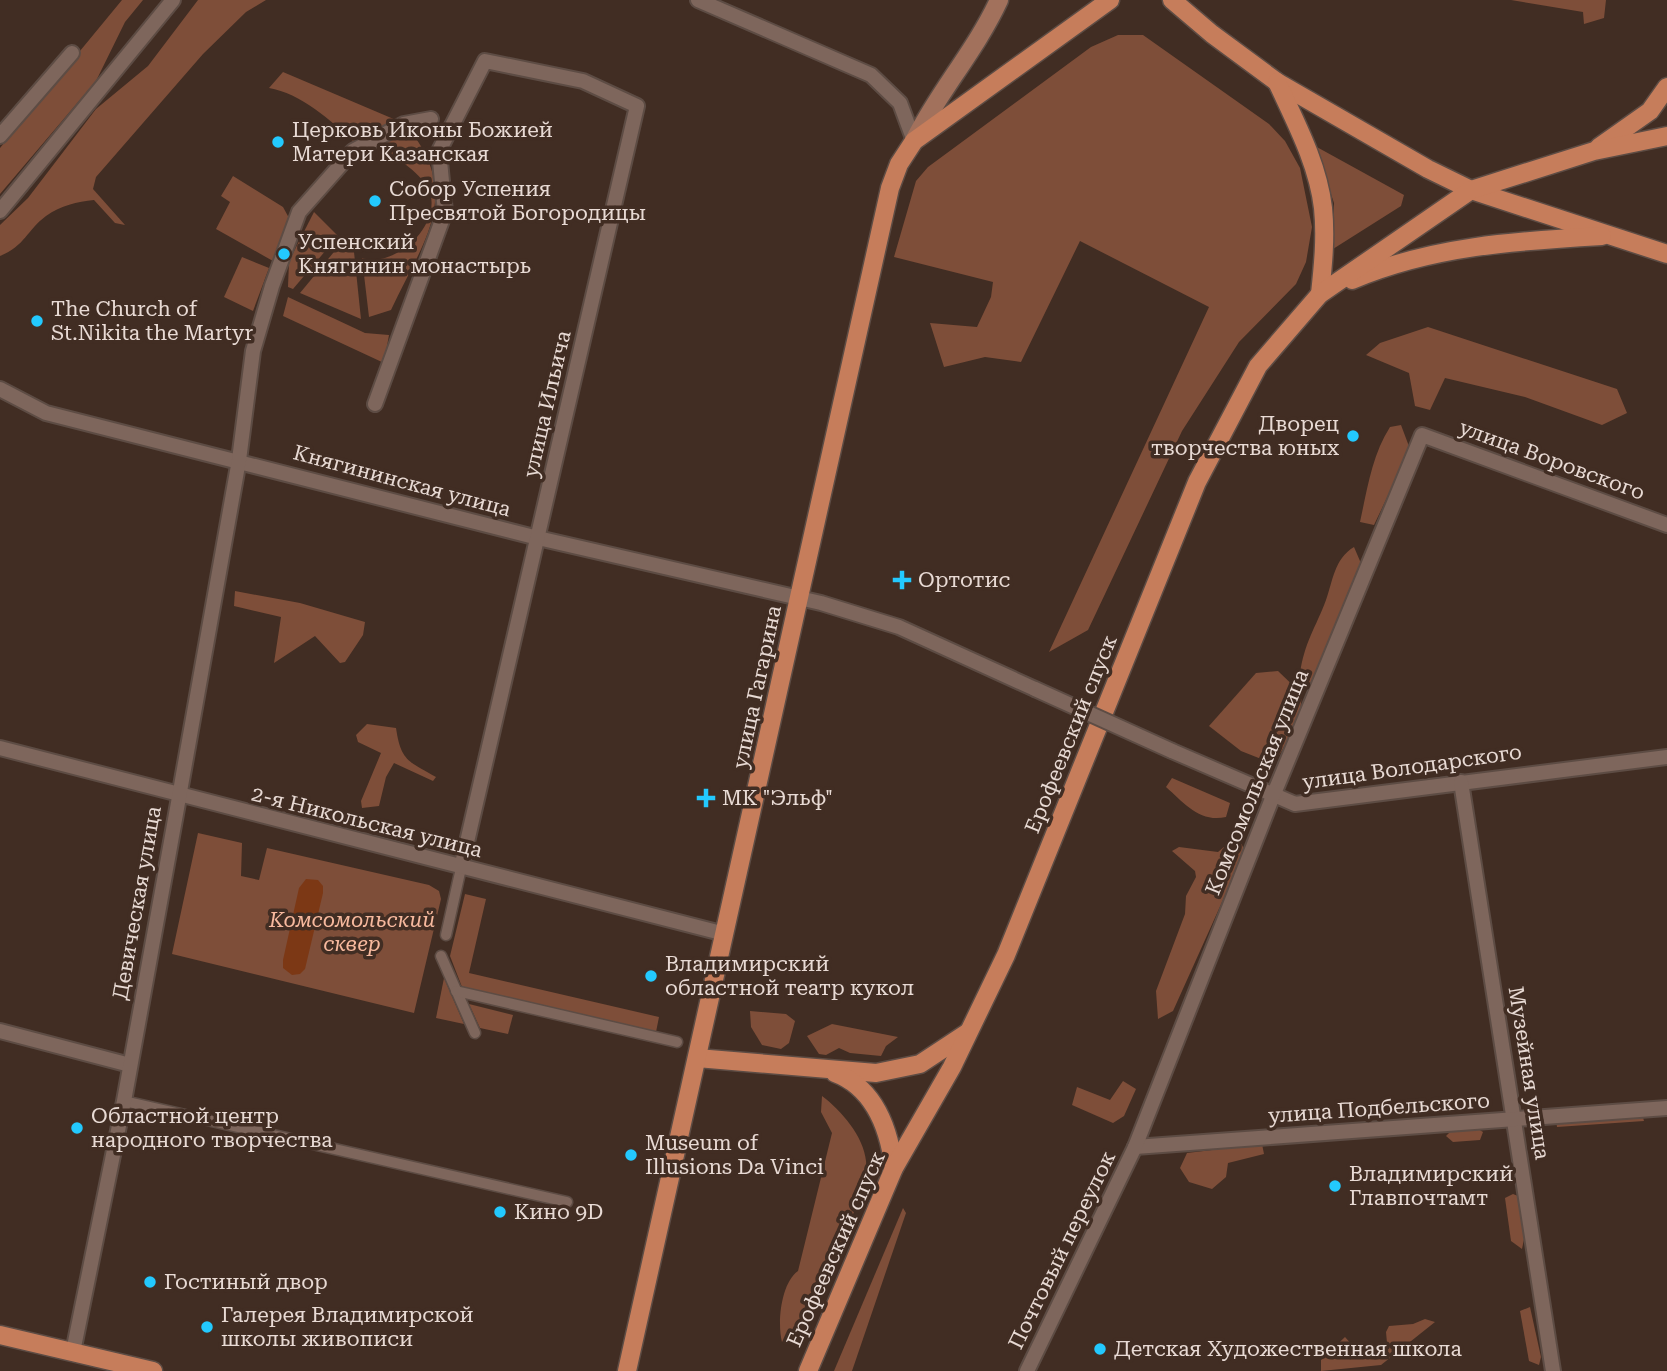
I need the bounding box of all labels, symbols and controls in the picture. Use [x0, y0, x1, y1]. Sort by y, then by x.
place label: Церковь Иконы Божией Матери Казанская [292, 118, 553, 166]
marker: Церковь Иконы Божией Матери Казанская [270, 134, 286, 150]
place label: Собор Успения Пресвятой Богородицы [389, 177, 646, 225]
marker: Собор Успения Пресвятой Богородицы [367, 193, 383, 209]
place label: Успенский Княгинин монастырь [298, 230, 531, 278]
marker: Успенский Княгинин монастырь [276, 246, 292, 262]
place label: The Church of St.Nikita the Martyr [51, 297, 253, 345]
marker: The Church of St.Nikita the Martyr [29, 313, 45, 329]
street label: улица Ильича [518, 327, 576, 480]
place label: Дворец творчества юных [1151, 412, 1339, 460]
street label: улица Воровского [1456, 415, 1648, 505]
marker: Дворец творчества юных [1345, 428, 1361, 444]
street label: Княгининская улица [291, 440, 514, 522]
place label: Ортотис [918, 568, 1011, 592]
marker: Ортотис [892, 570, 912, 590]
street label: улица Гагарина [728, 603, 786, 771]
street label: Ерофеевский спуск [1020, 631, 1122, 837]
street label: Комсомольская улица [1201, 665, 1314, 898]
street label: улица Володарского [1301, 740, 1523, 794]
street label: 2-я Никольская улица [249, 782, 486, 862]
place label: МК "Эльф" [722, 786, 833, 810]
marker: МК "Эльф" [696, 788, 716, 808]
street label: Девическая улица [108, 804, 166, 1002]
park label: Комсомольский сквер [268, 908, 435, 956]
place label: Владимирский областной театр кукол [665, 952, 914, 1000]
marker: Владимирский областной театр кукол [643, 968, 659, 984]
street label: Музейная улица [1503, 985, 1555, 1162]
street label: улица Подбельского [1267, 1088, 1491, 1128]
place label: Областной центр народного творчества [91, 1104, 333, 1152]
marker: Областной центр народного творчества [69, 1120, 85, 1136]
place label: Museum of Illusions Da Vinci [645, 1131, 824, 1179]
marker: Museum of Illusions Da Vinci [623, 1147, 639, 1163]
street label: Ерофеевский спуск [782, 1147, 890, 1351]
street label: Почтовый переулок [1004, 1147, 1120, 1353]
place label: Владимирский Главпочтамт [1349, 1162, 1513, 1210]
marker: Владимирский Главпочтамт [1327, 1178, 1343, 1194]
place label: Кино 9D [514, 1200, 603, 1224]
marker: Кино 9D [492, 1204, 508, 1220]
place label: Гостиный двор [164, 1270, 328, 1294]
marker: Гостиный двор [142, 1274, 158, 1290]
place label: Галерея Владимирской школы живописи [221, 1303, 474, 1351]
marker: Галерея Владимирской школы живописи [199, 1319, 215, 1335]
place label: Детская Художественная школа [1114, 1337, 1463, 1361]
marker: Детская Художественная школа [1092, 1341, 1108, 1357]

